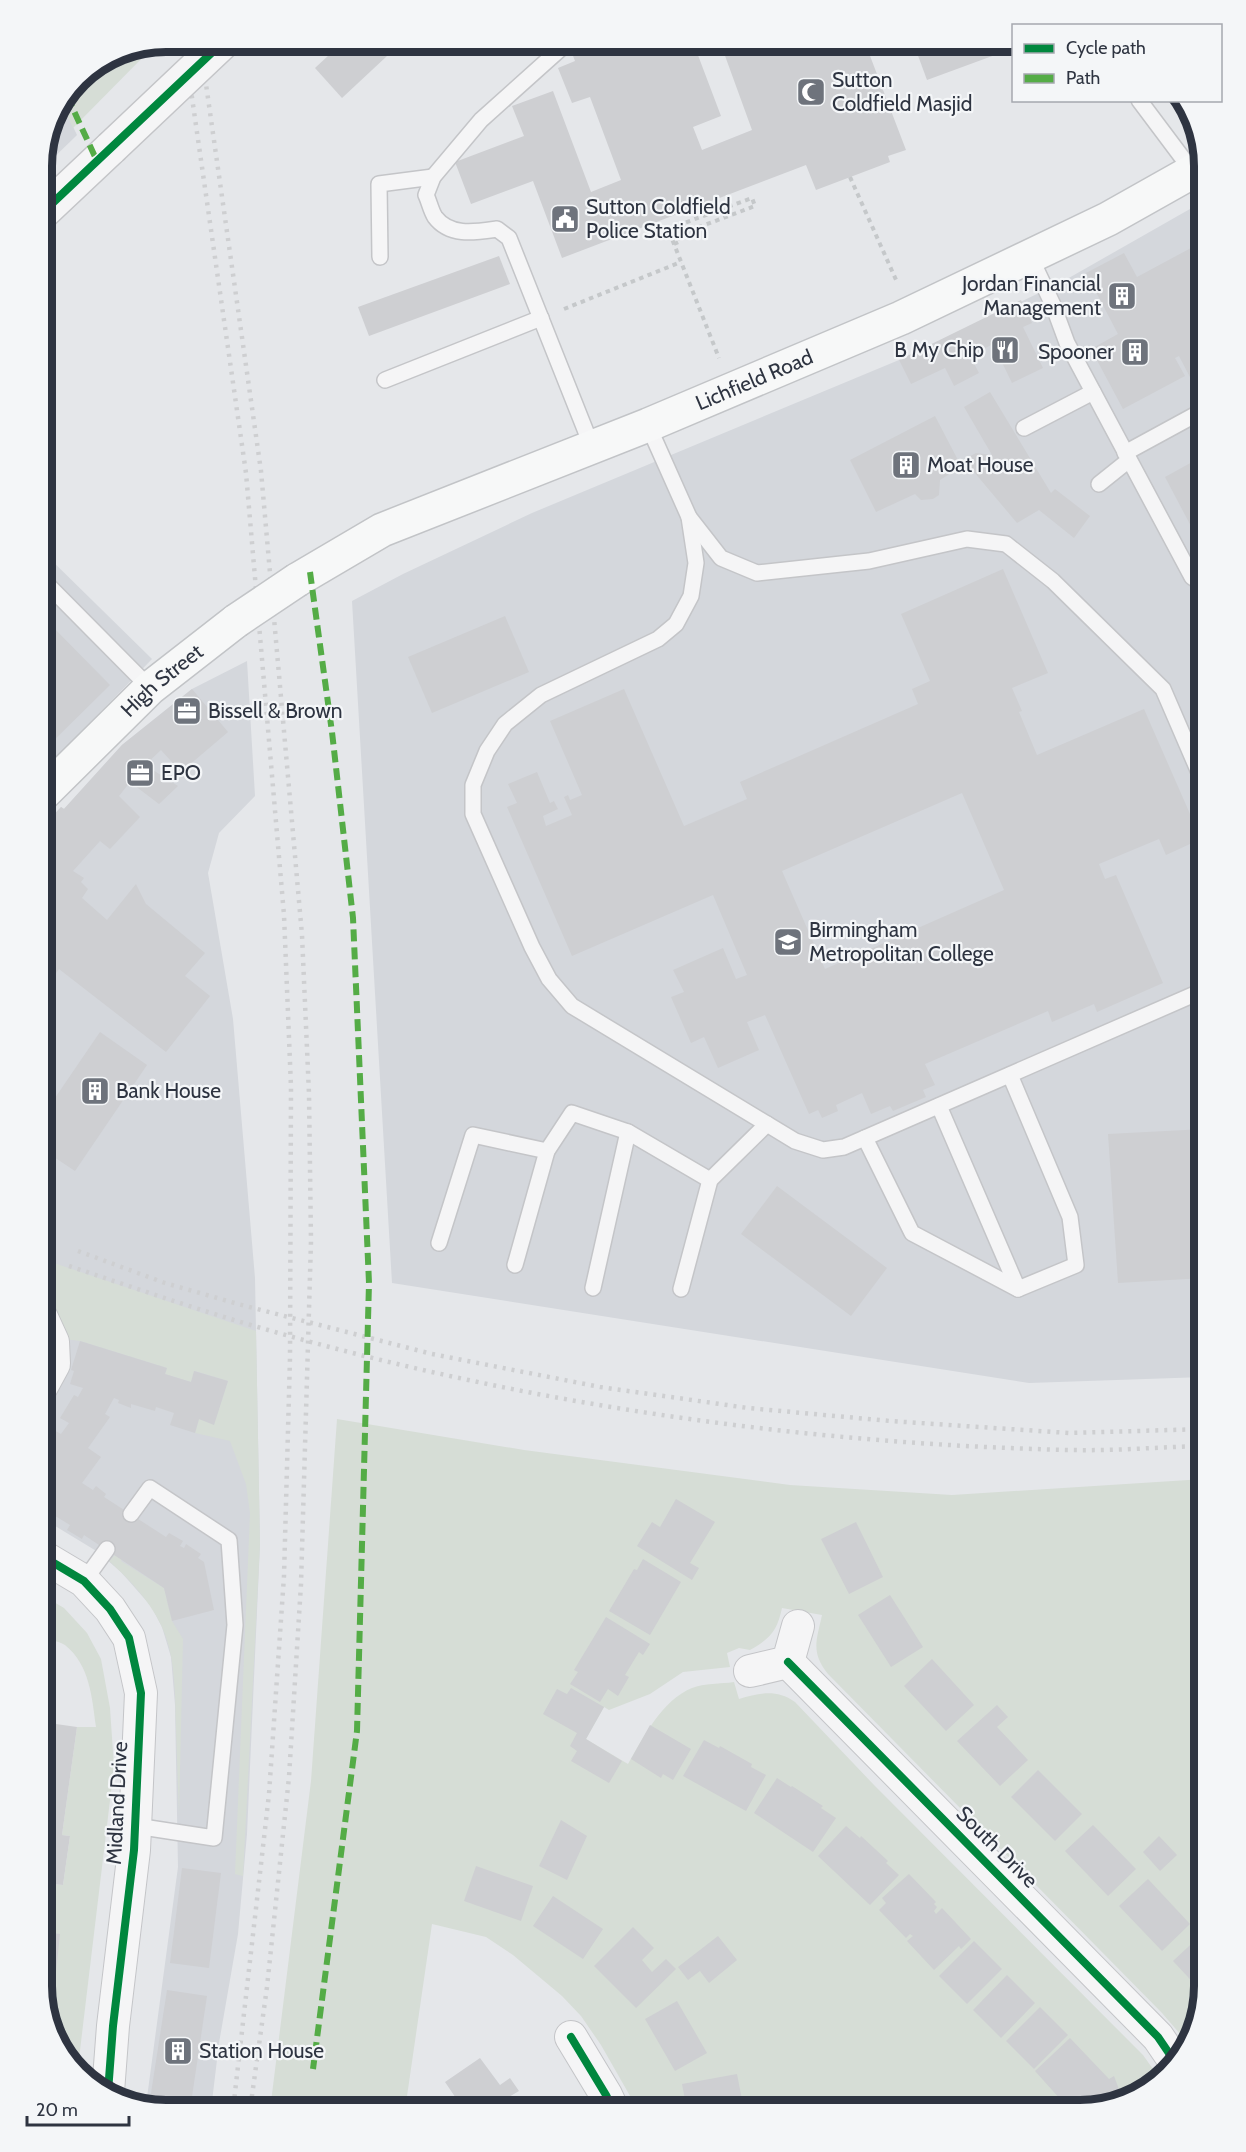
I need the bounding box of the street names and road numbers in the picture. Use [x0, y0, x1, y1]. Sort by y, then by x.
street label: Lichfield Road [692, 344, 816, 415]
street label: High Street [115, 639, 208, 722]
street label: Midland Drive [101, 1741, 132, 1865]
street label: South Drive [951, 1801, 1044, 1893]

